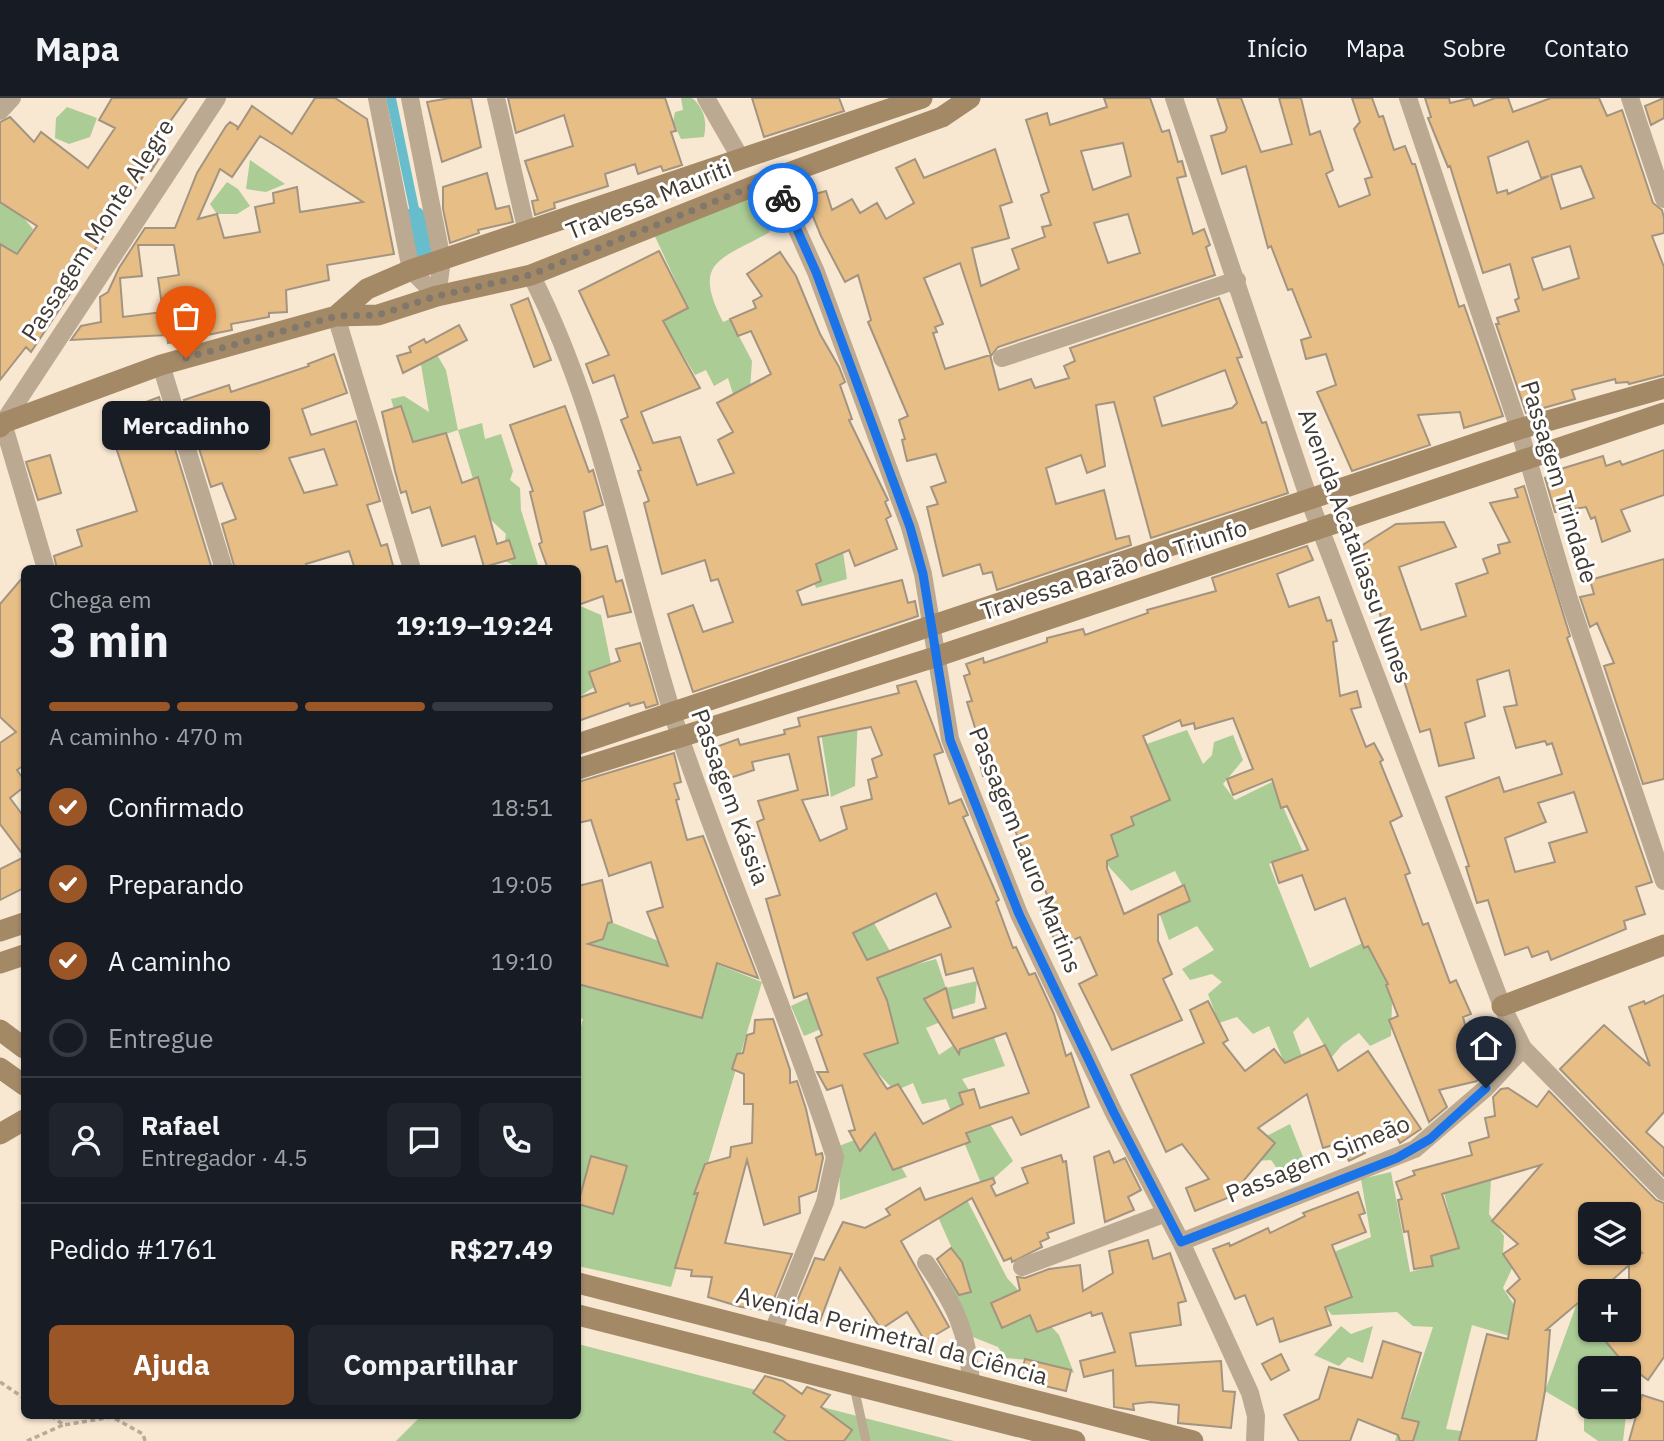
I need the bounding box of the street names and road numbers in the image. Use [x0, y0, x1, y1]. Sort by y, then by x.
street label: Passagem Monte Alegre [13, 112, 181, 347]
street label: Travessa Mauriti [561, 151, 736, 247]
street label: Passagem Trindade [1514, 376, 1606, 587]
street label: Avenida Acataliassu Nunes [1291, 404, 1421, 687]
street label: Travessa Barão do Triunfo [976, 511, 1251, 627]
street label: Passagem Kássia [684, 704, 778, 889]
street label: Passagem Lauro Martins [962, 722, 1090, 977]
street label: Passagem Simeão [1221, 1107, 1414, 1210]
street label: Avenida Perimetral da Ciência [733, 1278, 1052, 1392]

